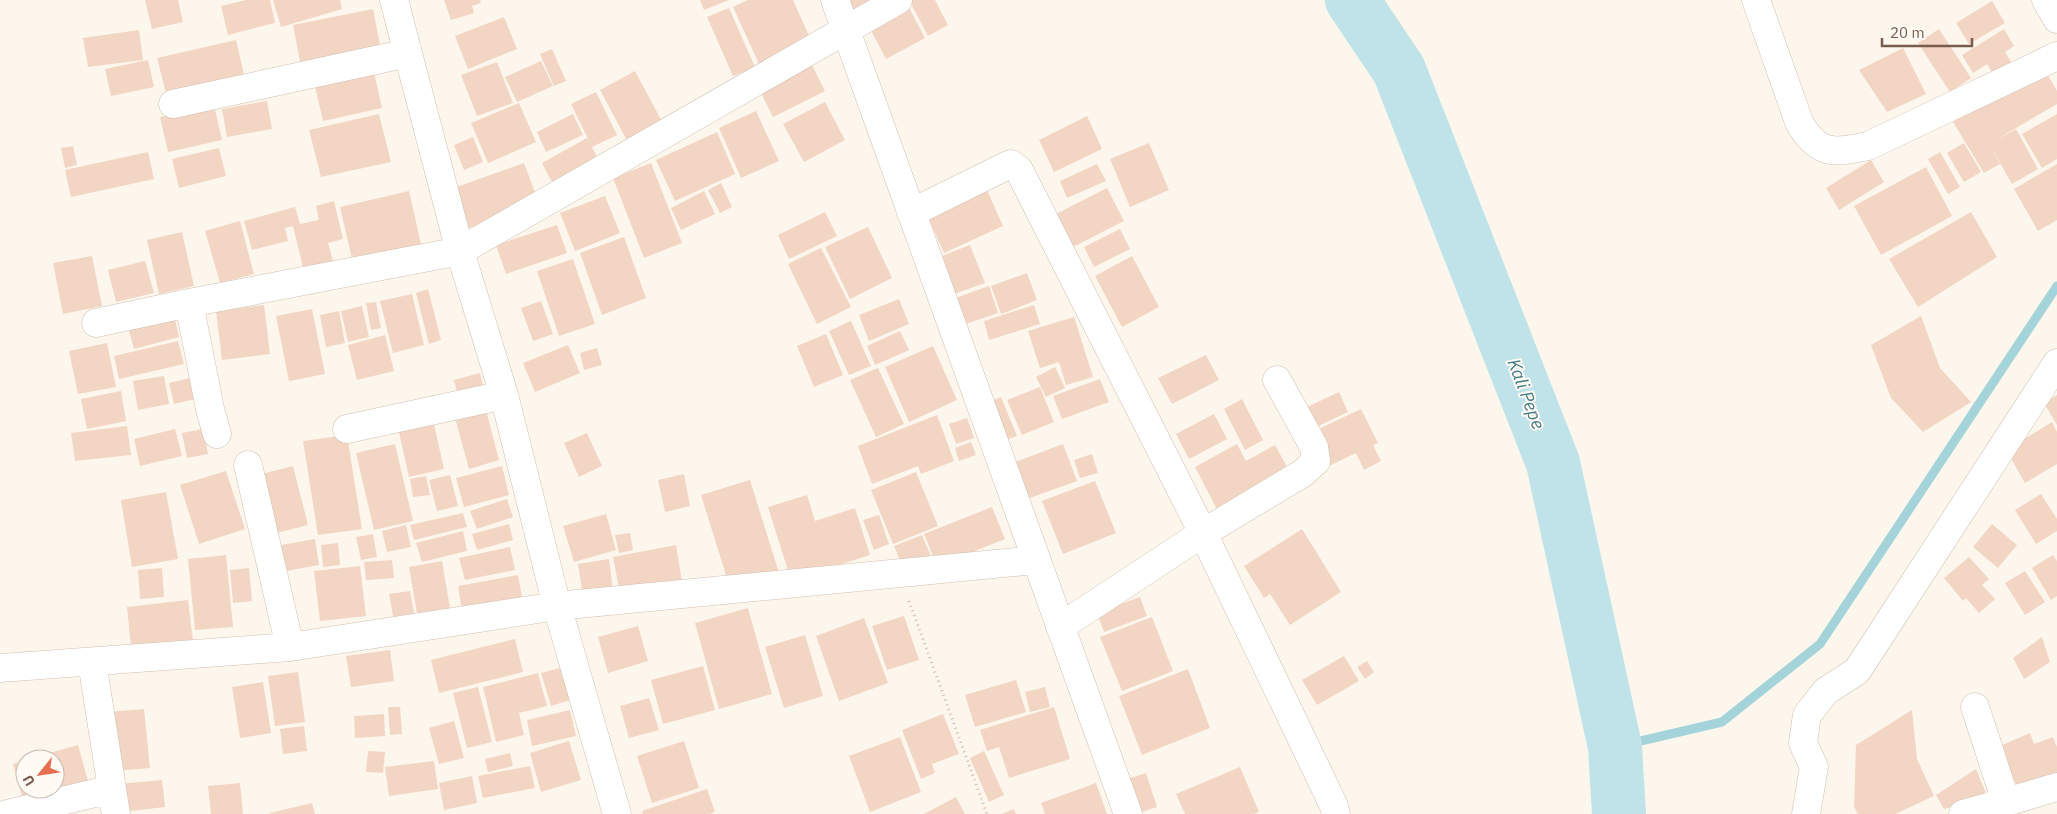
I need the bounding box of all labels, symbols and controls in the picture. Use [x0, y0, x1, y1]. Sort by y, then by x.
scale bar [1882, 15, 1972, 47]
text: 20 m [1890, 23, 1925, 42]
water label: Kali Pepe [1503, 355, 1550, 432]
north arrow [15, 749, 65, 799]
text: U [19, 772, 39, 789]

